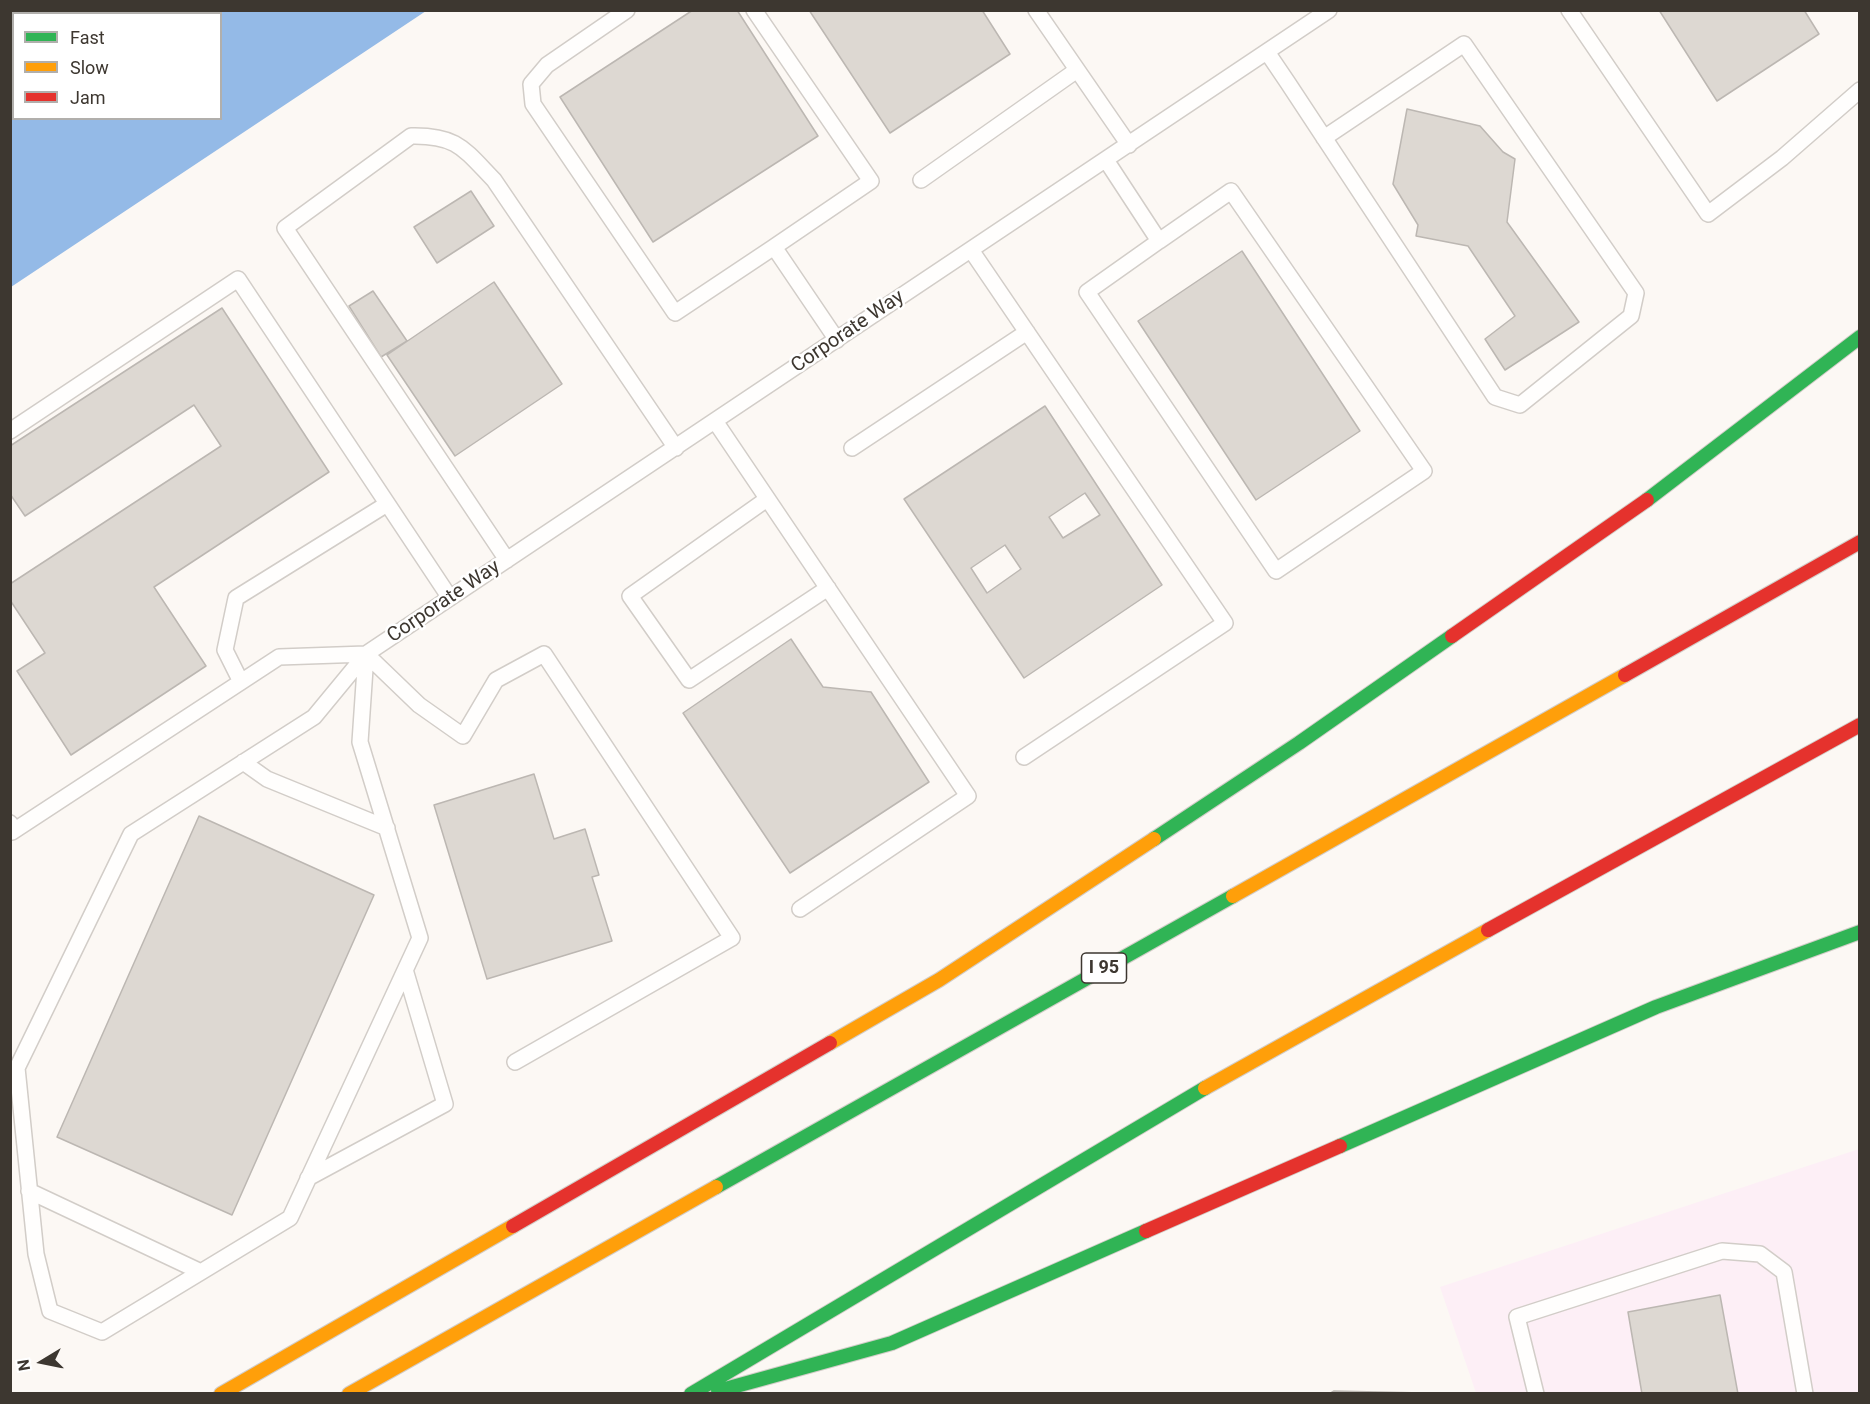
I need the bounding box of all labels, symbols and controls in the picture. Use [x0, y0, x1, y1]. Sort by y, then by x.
legend [12, 12, 222, 120]
text: Fast [70, 27, 105, 48]
text: Slow [70, 57, 109, 78]
text: Jam [70, 87, 106, 108]
street label: Corporate Way [787, 285, 909, 379]
street label: Corporate Way [383, 555, 505, 649]
road number: I 95 [1082, 953, 1126, 983]
north arrow [12, 1332, 72, 1392]
text: N [13, 1358, 34, 1372]

